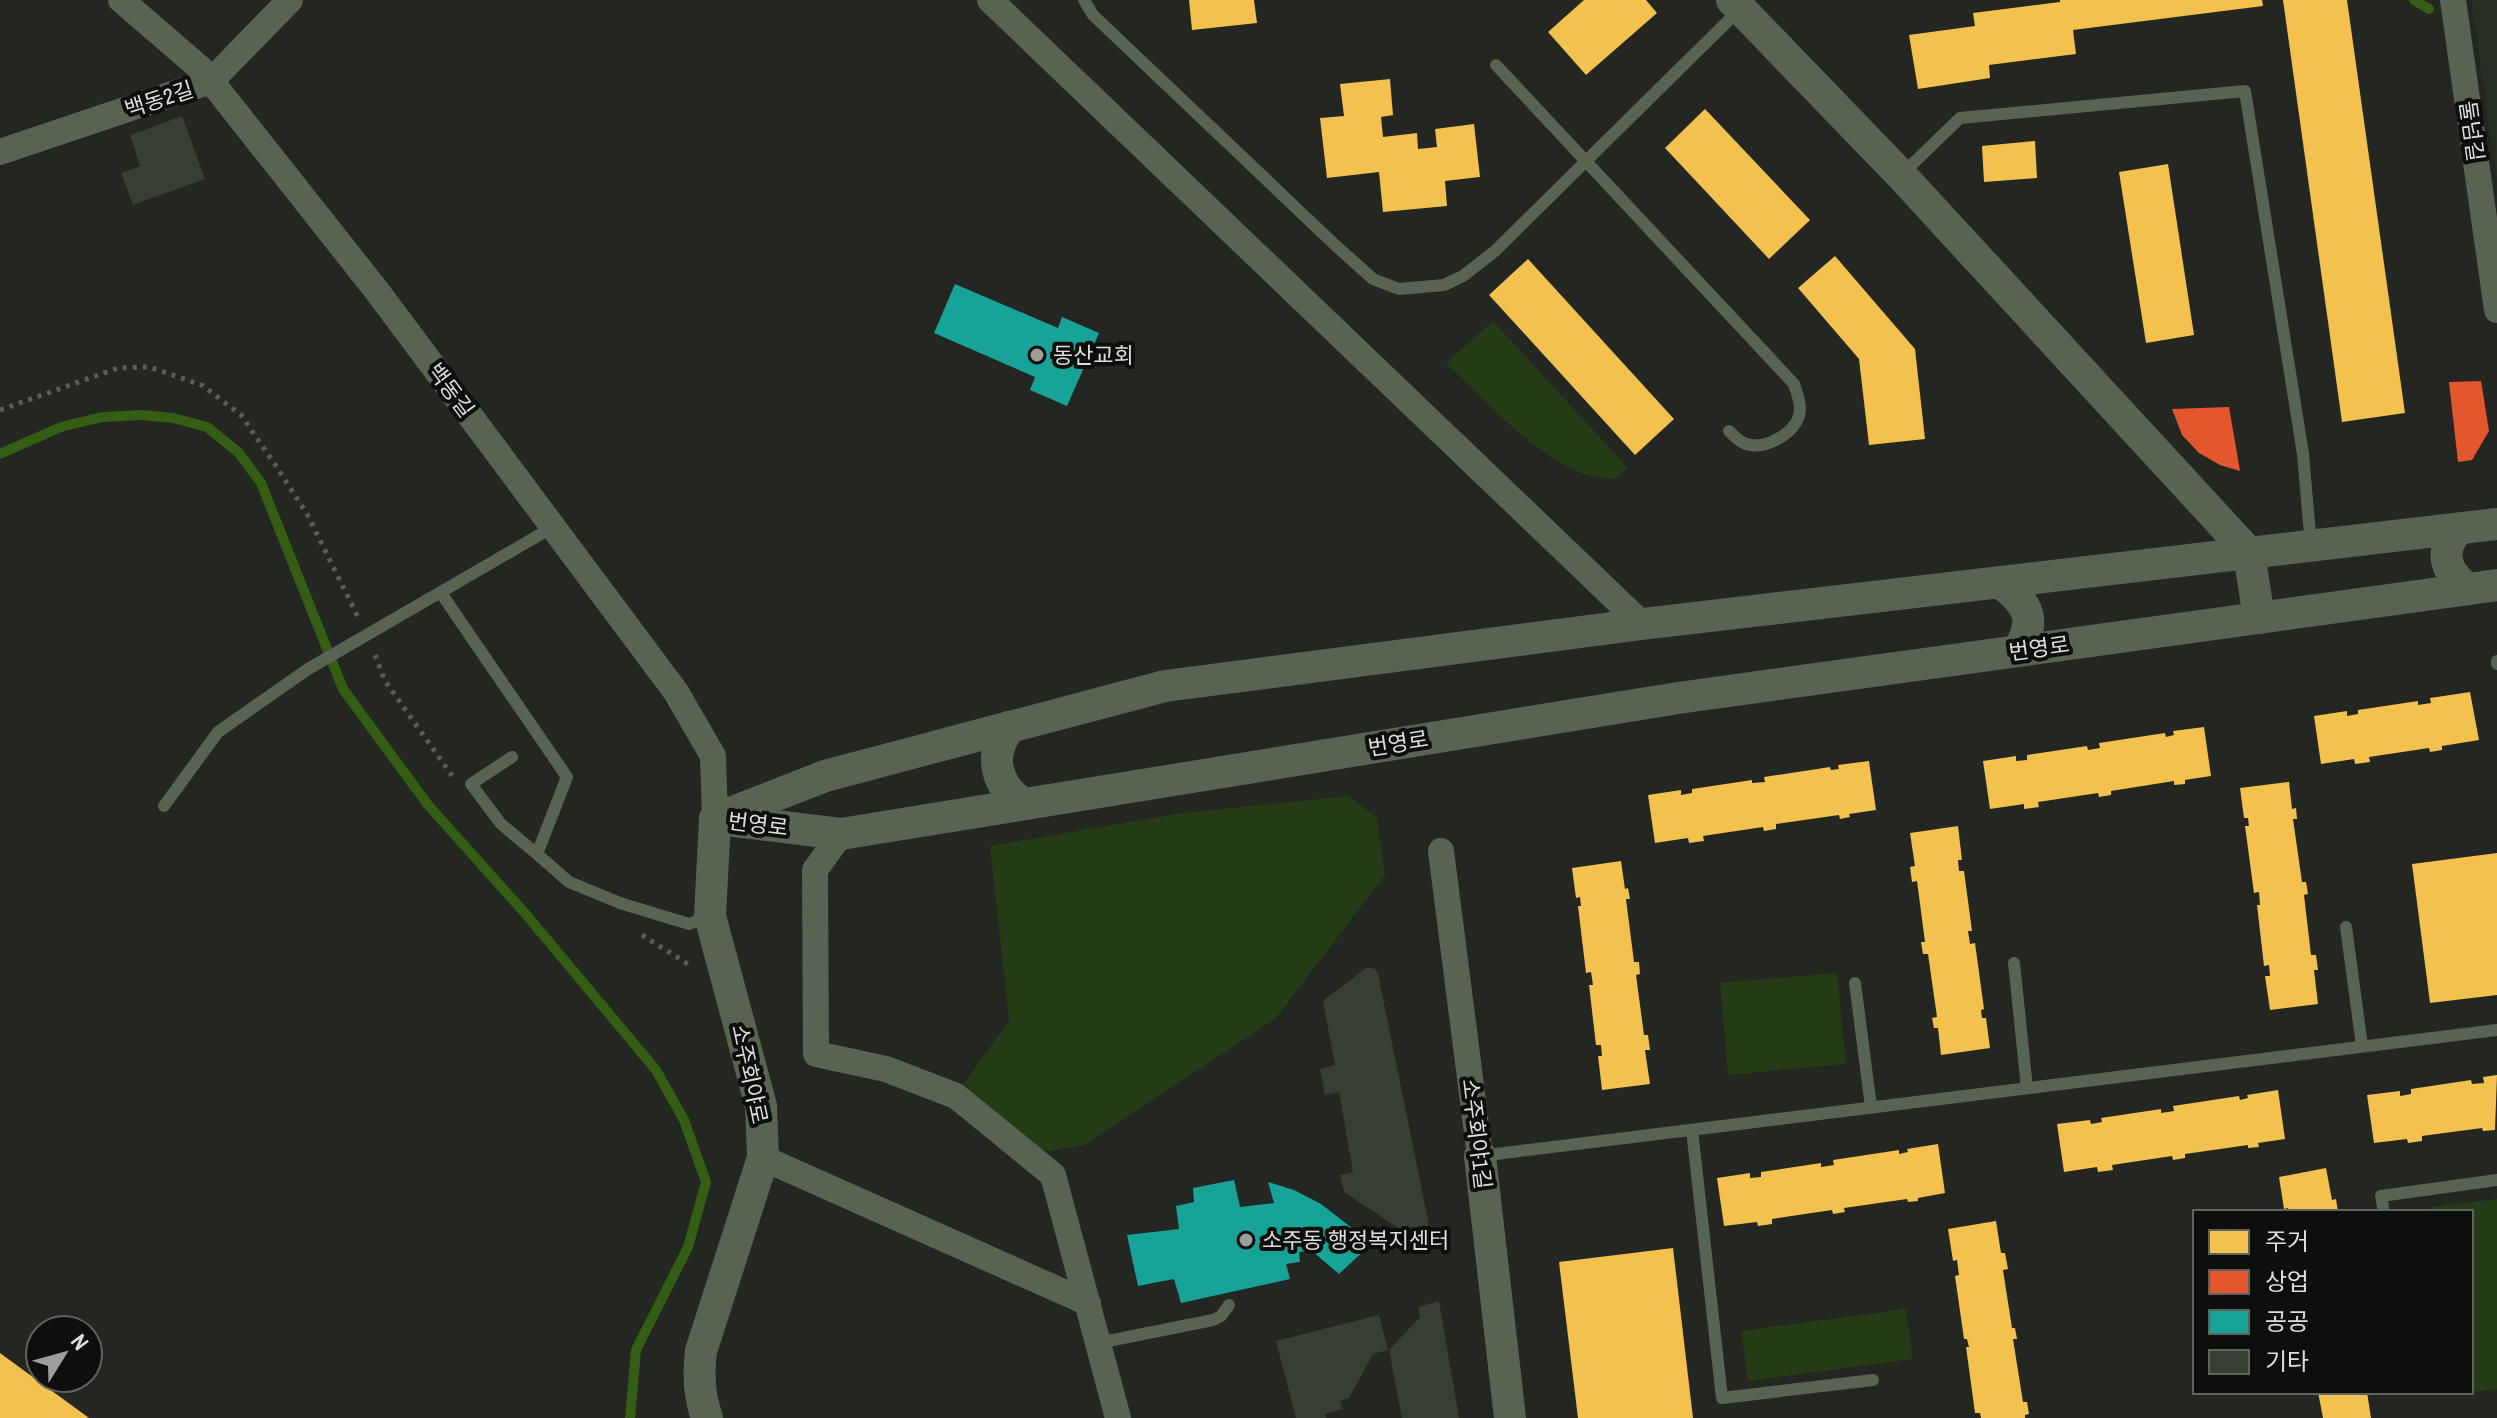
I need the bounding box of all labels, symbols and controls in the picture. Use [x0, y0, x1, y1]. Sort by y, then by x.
street label: 백동2길 [121, 74, 197, 124]
street label: 둘넘길 [2453, 99, 2491, 163]
place label: 동산교회 [1053, 340, 1134, 370]
marker: 동산교회 [1028, 346, 1046, 364]
street label: 백동길 [421, 357, 481, 423]
street label: 번영로 [2007, 629, 2071, 667]
street label: 번영로 [1366, 723, 1430, 763]
street label: 번영로 [726, 805, 790, 843]
street label: 소주회야로 [725, 1021, 775, 1127]
street label: 소주회야1길 [1455, 1077, 1499, 1191]
legend [2193, 1210, 2473, 1394]
place label: 소주동 행정복지센터 [1262, 1225, 1449, 1255]
text: 주거 [2265, 1225, 2309, 1257]
marker: 소주동 행정복지센터 [1237, 1231, 1255, 1249]
text: 상업 [2265, 1265, 2309, 1297]
text: 공공 [2265, 1305, 2309, 1337]
north arrow [24, 1314, 104, 1394]
text: N [64, 1328, 96, 1356]
text: 기타 [2265, 1345, 2309, 1377]

